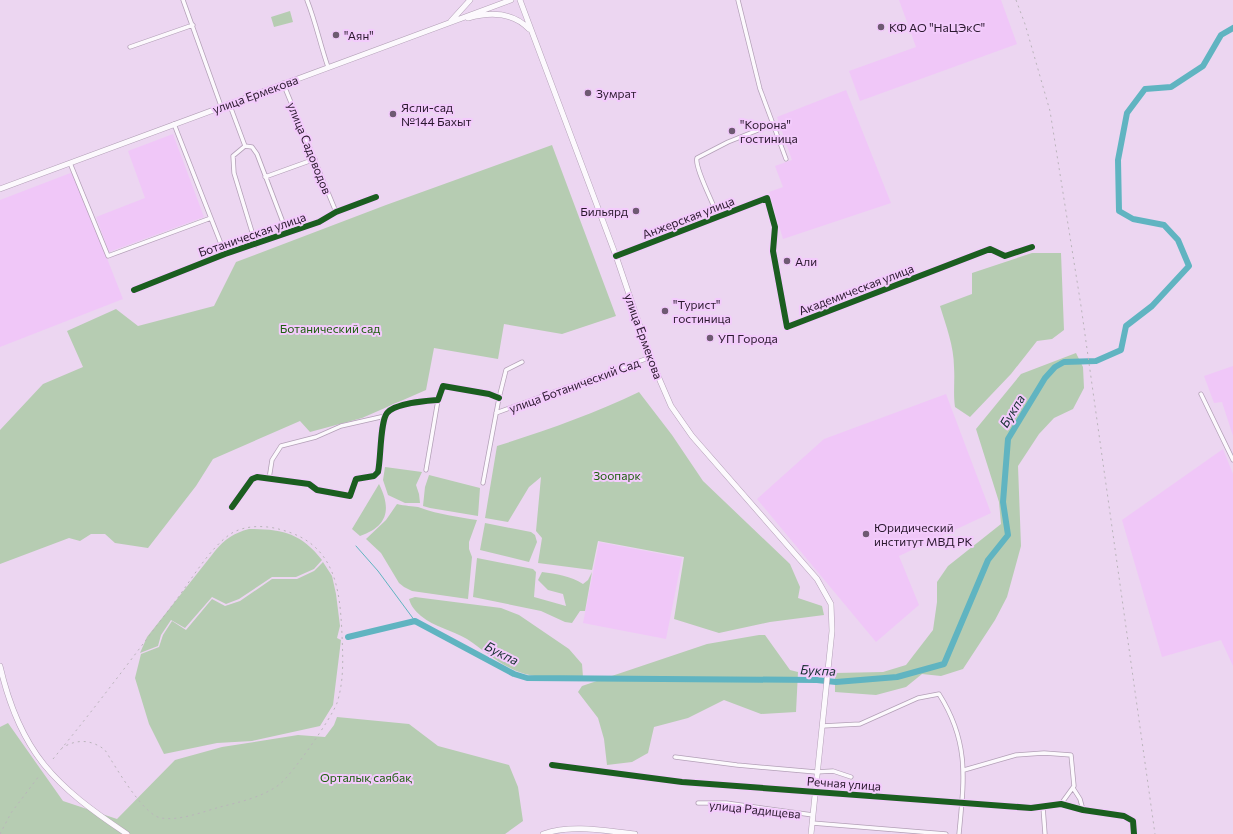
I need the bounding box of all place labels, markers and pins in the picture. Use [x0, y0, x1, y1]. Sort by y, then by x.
place label: КФ АО "НаЦЭкС" [889, 20, 985, 34]
marker: КФ АО "НаЦЭкС" [876, 22, 886, 32]
place label: "Аян" [344, 28, 374, 42]
marker: "Аян" [331, 30, 341, 40]
place label: Зумрат [596, 86, 637, 100]
marker: Зумрат [583, 88, 593, 98]
place label: Ясли-сад №144 Бахыт [401, 100, 472, 128]
marker: Ясли-сад №144 Бахыт [388, 109, 398, 119]
place label: "Корона" гостиница [740, 117, 798, 145]
marker: "Корона" гостиница [727, 126, 737, 136]
place label: Бильярд [580, 204, 628, 218]
marker: Бильярд [631, 206, 641, 216]
place label: Али [795, 254, 817, 268]
marker: Али [782, 256, 792, 266]
place label: "Турист" гостиница [673, 297, 731, 325]
marker: "Турист" гостиница [660, 306, 670, 316]
place label: УП Города [718, 331, 778, 345]
marker: УП Города [705, 333, 715, 343]
place label: Юридический институт МВД РК [874, 520, 973, 548]
marker: Юридический институт МВД РК [861, 529, 871, 539]

